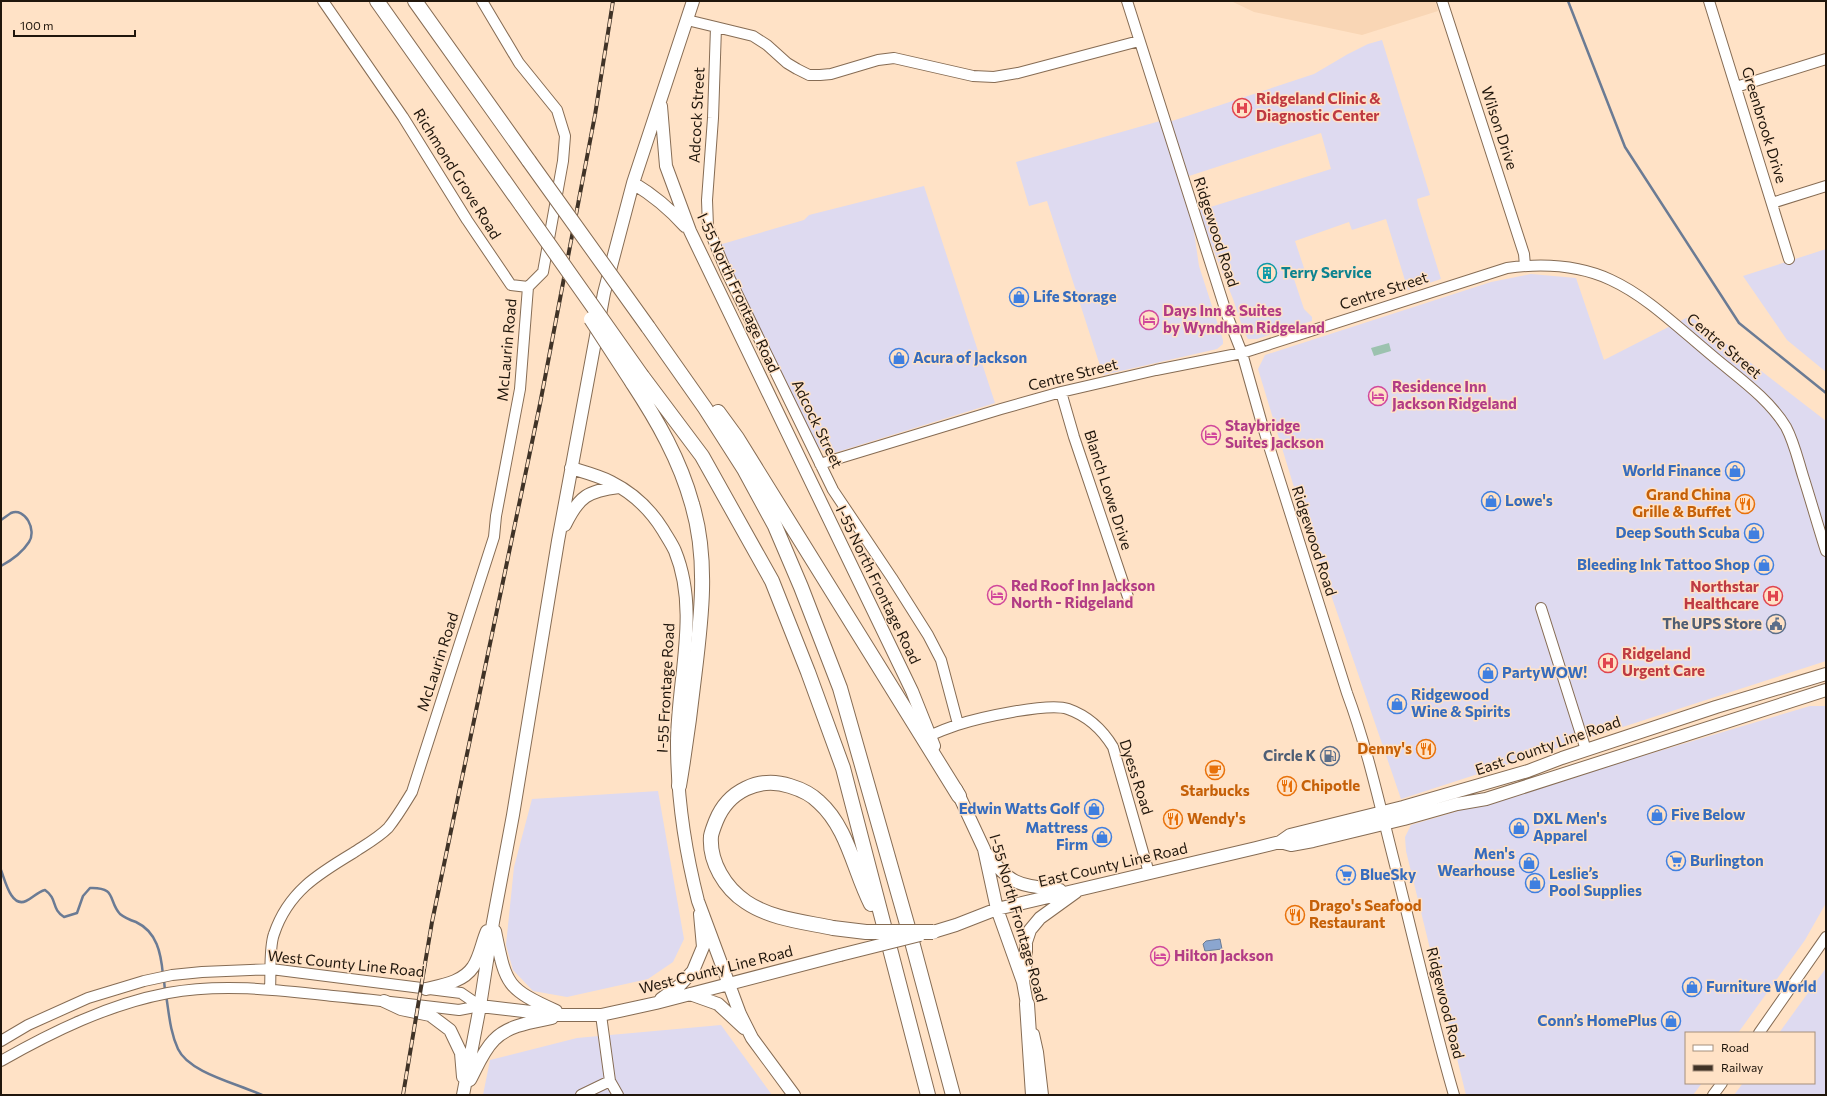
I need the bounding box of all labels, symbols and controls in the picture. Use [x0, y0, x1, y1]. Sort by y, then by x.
scale bar [14, 12, 135, 38]
text: 100 m [20, 18, 54, 32]
street label: Greenbrook Drive [1739, 64, 1791, 185]
street label: Adcock Street [685, 67, 707, 163]
street label: Wilson Drive [1478, 84, 1522, 172]
place label: Ridgeland Clinic & Diagnostic Center [1256, 89, 1381, 124]
hospital icon: Ridgeland Clinic & Diagnostic Center [1231, 97, 1253, 119]
street label: Richmond Grove Road [410, 105, 505, 242]
street label: Ridgewood Road [1191, 174, 1243, 289]
street label: I-55 North Frontage Road [694, 210, 784, 375]
building icon: Terry Service [1256, 262, 1278, 284]
place label: Terry Service [1281, 263, 1372, 281]
street label: Centre Street [1337, 267, 1430, 313]
shop icon: Life Storage [1008, 286, 1030, 308]
place label: Life Storage [1033, 287, 1117, 305]
street label: McLaurin Road [493, 298, 519, 402]
place label: Days Inn & Suites by Wyndham Ridgeland [1163, 301, 1325, 336]
hotel icon: Days Inn & Suites by Wyndham Ridgeland [1138, 309, 1160, 331]
street label: Centre Street [1684, 309, 1766, 382]
shop icon: Acura of Jackson [888, 347, 910, 369]
place label: Acura of Jackson [913, 348, 1027, 366]
street label: Centre Street [1026, 354, 1120, 394]
street label: Adcock Street [789, 377, 847, 471]
place label: Residence Inn Jackson Ridgeland [1392, 377, 1517, 412]
hotel icon: Residence Inn Jackson Ridgeland [1367, 385, 1389, 407]
place label: Staybridge Suites Jackson [1225, 416, 1324, 451]
hotel icon: Staybridge Suites Jackson [1200, 424, 1222, 446]
street label: Blanch Lowe Drive [1081, 428, 1137, 552]
shop icon: World Finance [1724, 460, 1746, 482]
place label: World Finance [1622, 461, 1721, 479]
street label: Ridgewood Road [1289, 483, 1341, 598]
place label: Grand China Grille & Buffet [1632, 485, 1731, 520]
shop icon: Lowe's [1480, 490, 1502, 512]
place label: Lowe's [1505, 491, 1553, 509]
restaurant icon: Grand China Grille & Buffet [1734, 493, 1756, 515]
street label: I-55 North Frontage Road [833, 502, 925, 667]
shop icon: Deep South Scuba [1743, 522, 1765, 544]
place label: Deep South Scuba [1615, 523, 1740, 541]
shop icon: Bleeding Ink Tattoo Shop [1753, 554, 1775, 576]
place label: Bleeding Ink Tattoo Shop [1577, 555, 1750, 573]
place label: Red Roof Inn Jackson North - Ridgeland [1011, 576, 1155, 611]
place label: Northstar Healthcare [1684, 577, 1759, 612]
hotel icon: Red Roof Inn Jackson North - Ridgeland [986, 584, 1008, 606]
hospital icon: Northstar Healthcare [1762, 585, 1784, 607]
street label: McLaurin Road [413, 610, 462, 713]
public building icon: The UPS Store [1765, 613, 1787, 635]
place label: The UPS Store [1662, 614, 1762, 632]
street label: I-55 Frontage Road [653, 623, 677, 753]
place label: Ridgeland Urgent Care [1622, 644, 1705, 679]
hospital icon: Ridgeland Urgent Care [1597, 652, 1619, 674]
shop icon: PartyWOW! [1477, 662, 1499, 684]
place label: PartyWOW! [1502, 663, 1587, 681]
place label: Ridgewood Wine & Spirits [1411, 685, 1510, 720]
shop icon: Ridgewood Wine & Spirits [1386, 693, 1408, 715]
street label: East County Line Road [1473, 712, 1623, 778]
street label: Dyess Road [1116, 737, 1158, 817]
restaurant icon: Denny's [1415, 738, 1437, 760]
place label: Denny's [1357, 739, 1412, 757]
fuel station icon: Circle K [1319, 745, 1341, 767]
place label: Circle K [1263, 746, 1317, 764]
cafe icon: Starbucks [1204, 759, 1226, 781]
restaurant icon: Chipotle [1276, 775, 1298, 797]
place label: Chipotle [1301, 776, 1360, 794]
place label: Starbucks [1180, 781, 1250, 799]
shop icon: Edwin Watts Golf [1083, 798, 1105, 820]
place label: Edwin Watts Golf [959, 799, 1081, 817]
shop icon: Five Below [1646, 804, 1668, 826]
place label: Five Below [1671, 805, 1746, 823]
restaurant icon: Wendy's [1162, 808, 1184, 830]
place label: Wendy's [1187, 809, 1246, 827]
place label: DXL Men's Apparel [1533, 809, 1607, 844]
shop icon: DXL Men's Apparel [1508, 817, 1530, 839]
place label: Mattress Firm [1025, 818, 1088, 853]
shop icon: Mattress Firm [1091, 826, 1113, 848]
street label: I-55 North Frontage Road [986, 832, 1052, 1004]
street label: East County Line Road [1037, 838, 1189, 890]
place label: Men's Wearhouse [1437, 844, 1515, 879]
supermarket icon: Burlington [1665, 850, 1687, 872]
place label: Burlington [1690, 851, 1764, 869]
shop icon: Men's Wearhouse [1518, 852, 1540, 874]
supermarket icon: BlueSky [1335, 864, 1357, 886]
place label: Leslie’s Pool Supplies [1549, 864, 1642, 899]
place label: BlueSky [1360, 865, 1417, 883]
shop icon: Leslie’s Pool Supplies [1524, 872, 1546, 894]
place label: Drago's Seafood Restaurant [1309, 896, 1422, 931]
restaurant icon: Drago's Seafood Restaurant [1284, 904, 1306, 926]
street label: West County Line Road [637, 941, 795, 997]
hotel icon: Hilton Jackson [1149, 945, 1171, 967]
street label: Ridgewood Road [1423, 945, 1469, 1060]
street label: West County Line Road [267, 946, 426, 980]
place label: Hilton Jackson [1174, 946, 1274, 964]
shop icon: Furniture World [1681, 976, 1703, 998]
place label: Furniture World [1706, 977, 1816, 995]
shop icon: Conn’s HomePlus [1660, 1010, 1682, 1032]
place label: Conn’s HomePlus [1537, 1011, 1657, 1029]
legend [1685, 1032, 1815, 1084]
text: Road [1721, 1040, 1749, 1054]
text: Railway [1721, 1060, 1763, 1074]

